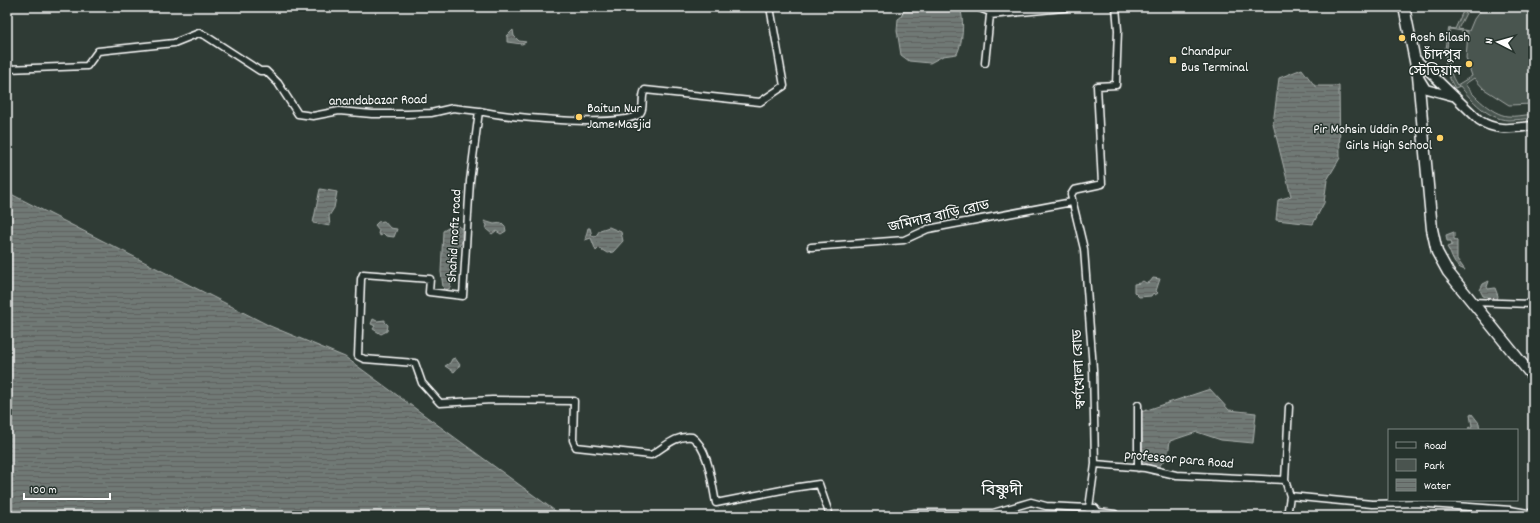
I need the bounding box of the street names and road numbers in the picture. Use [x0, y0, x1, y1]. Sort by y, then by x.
street label: anandabazar Road [329, 90, 427, 112]
street label: Shahid mofiz road [443, 189, 467, 283]
street label: জমিদার বাড়ি রোড [885, 195, 993, 239]
street label: স্বর্ণখোলা রোড [1067, 328, 1092, 410]
street label: professor para Road [1124, 445, 1234, 475]

